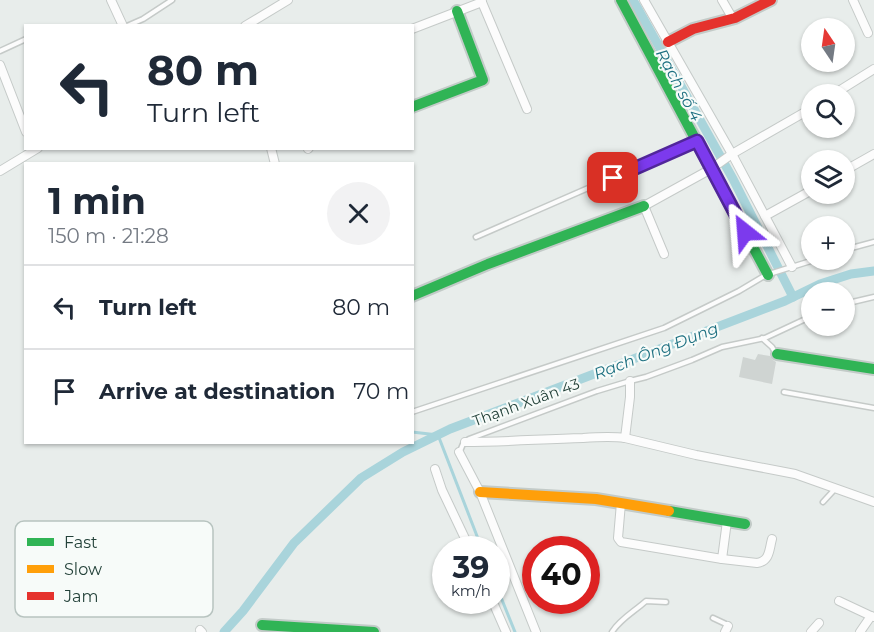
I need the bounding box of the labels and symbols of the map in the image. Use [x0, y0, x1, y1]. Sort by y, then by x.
north arrow [801, 18, 855, 72]
water label: Rạch số 4 [652, 46, 706, 125]
pin [587, 152, 638, 203]
position arrow [713, 200, 777, 264]
water label: Rạch Ông Đụng [591, 319, 721, 383]
street label: Thạnh Xuân 43 [470, 374, 582, 430]
legend [15, 521, 213, 617]
text: Fast [64, 533, 98, 552]
speed limit sign: 40 [522, 536, 600, 614]
text: Slow [64, 560, 102, 579]
text: Jam [63, 587, 98, 606]

